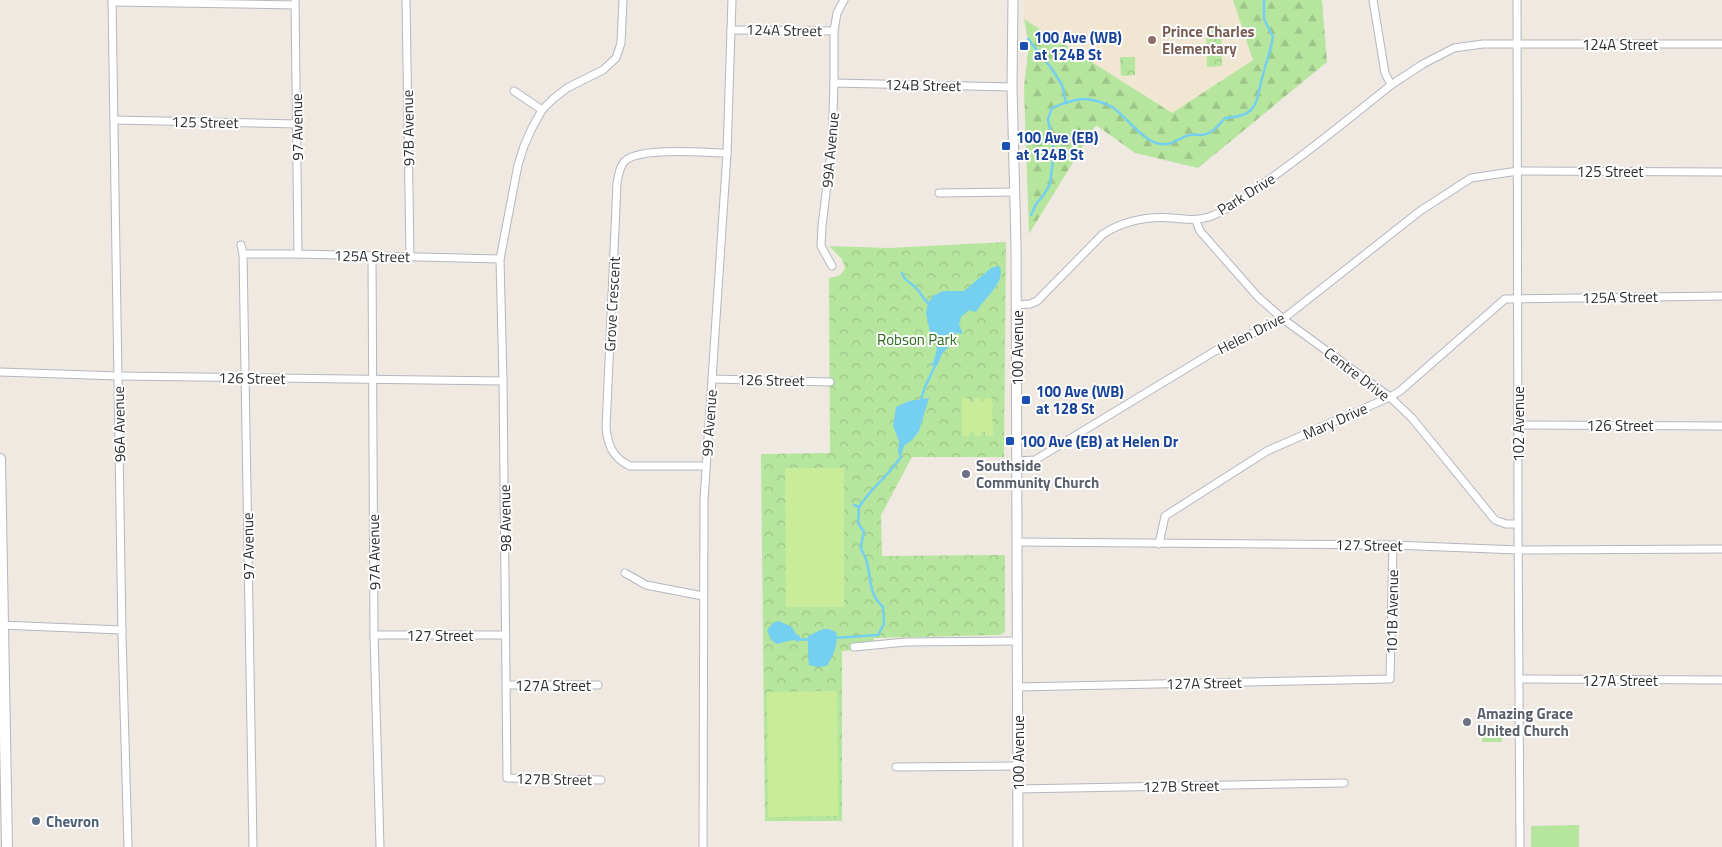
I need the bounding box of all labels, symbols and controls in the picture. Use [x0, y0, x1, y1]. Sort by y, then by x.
street label: 124A Street [746, 18, 823, 42]
place label: Prince Charles Elementary [1162, 20, 1255, 60]
place label: 100 Ave (WB) at 124B St [1034, 26, 1122, 66]
street label: 124A Street [1582, 33, 1659, 56]
marker: Prince Charles Elementary [1146, 34, 1158, 46]
marker: 100 Ave (WB) at 124B St [1018, 40, 1030, 52]
street label: 124B Street [885, 73, 962, 97]
street label: 97B Avenue [396, 90, 420, 166]
street label: 97 Avenue [285, 93, 309, 161]
street label: 125 Street [171, 110, 240, 134]
street label: 99A Avenue [815, 111, 845, 189]
place label: 100 Ave (EB) at 124B St [1016, 126, 1099, 166]
marker: 100 Ave (EB) at 124B St [1000, 140, 1012, 152]
street label: 125 Street [1576, 160, 1644, 183]
street label: Park Drive [1212, 167, 1280, 221]
street label: 125A Street [334, 244, 411, 268]
street label: Grove Crescent [598, 255, 626, 352]
street label: 125A Street [1582, 285, 1659, 309]
street label: Helen Drive [1213, 306, 1289, 360]
street label: 100 Avenue [1006, 310, 1029, 386]
park label: Robson Park [877, 328, 957, 351]
street label: Centre Drive [1319, 341, 1395, 407]
street label: 126 Street [218, 366, 287, 390]
street label: 126 Street [737, 368, 806, 392]
place label: 100 Ave (WB) at 128 St [1036, 380, 1124, 420]
street label: 96A Avenue [107, 386, 131, 462]
street label: 102 Avenue [1507, 386, 1530, 462]
street label: 99 Avenue [695, 389, 723, 457]
marker: 100 Ave (WB) at 128 St [1020, 394, 1032, 406]
street label: Mary Drive [1299, 397, 1371, 445]
street label: 126 Street [1586, 414, 1654, 437]
place label: 100 Ave (EB) at Helen Dr [1020, 430, 1179, 453]
marker: 100 Ave (EB) at Helen Dr [1004, 435, 1016, 447]
place label: Southside Community Church [976, 454, 1099, 494]
marker: Southside Community Church [960, 468, 972, 480]
street label: 98 Avenue [493, 484, 517, 552]
street label: 97 Avenue [236, 512, 260, 580]
street label: 97A Avenue [362, 514, 386, 590]
street label: 127 Street [1335, 533, 1404, 557]
street label: 101B Avenue [1380, 569, 1404, 655]
street label: 127 Street [406, 624, 474, 647]
street label: 127A Street [1582, 669, 1659, 692]
street label: 127A Street [1166, 671, 1243, 695]
street label: 127A Street [515, 674, 592, 697]
place label: Amazing Grace United Church [1477, 702, 1574, 742]
street label: 100 Avenue [1007, 715, 1030, 791]
marker: Amazing Grace United Church [1461, 716, 1473, 728]
street label: 127B Street [516, 767, 593, 791]
street label: 127B Street [1143, 774, 1220, 798]
place label: Chevron [46, 810, 99, 833]
marker: Chevron [30, 815, 42, 827]

